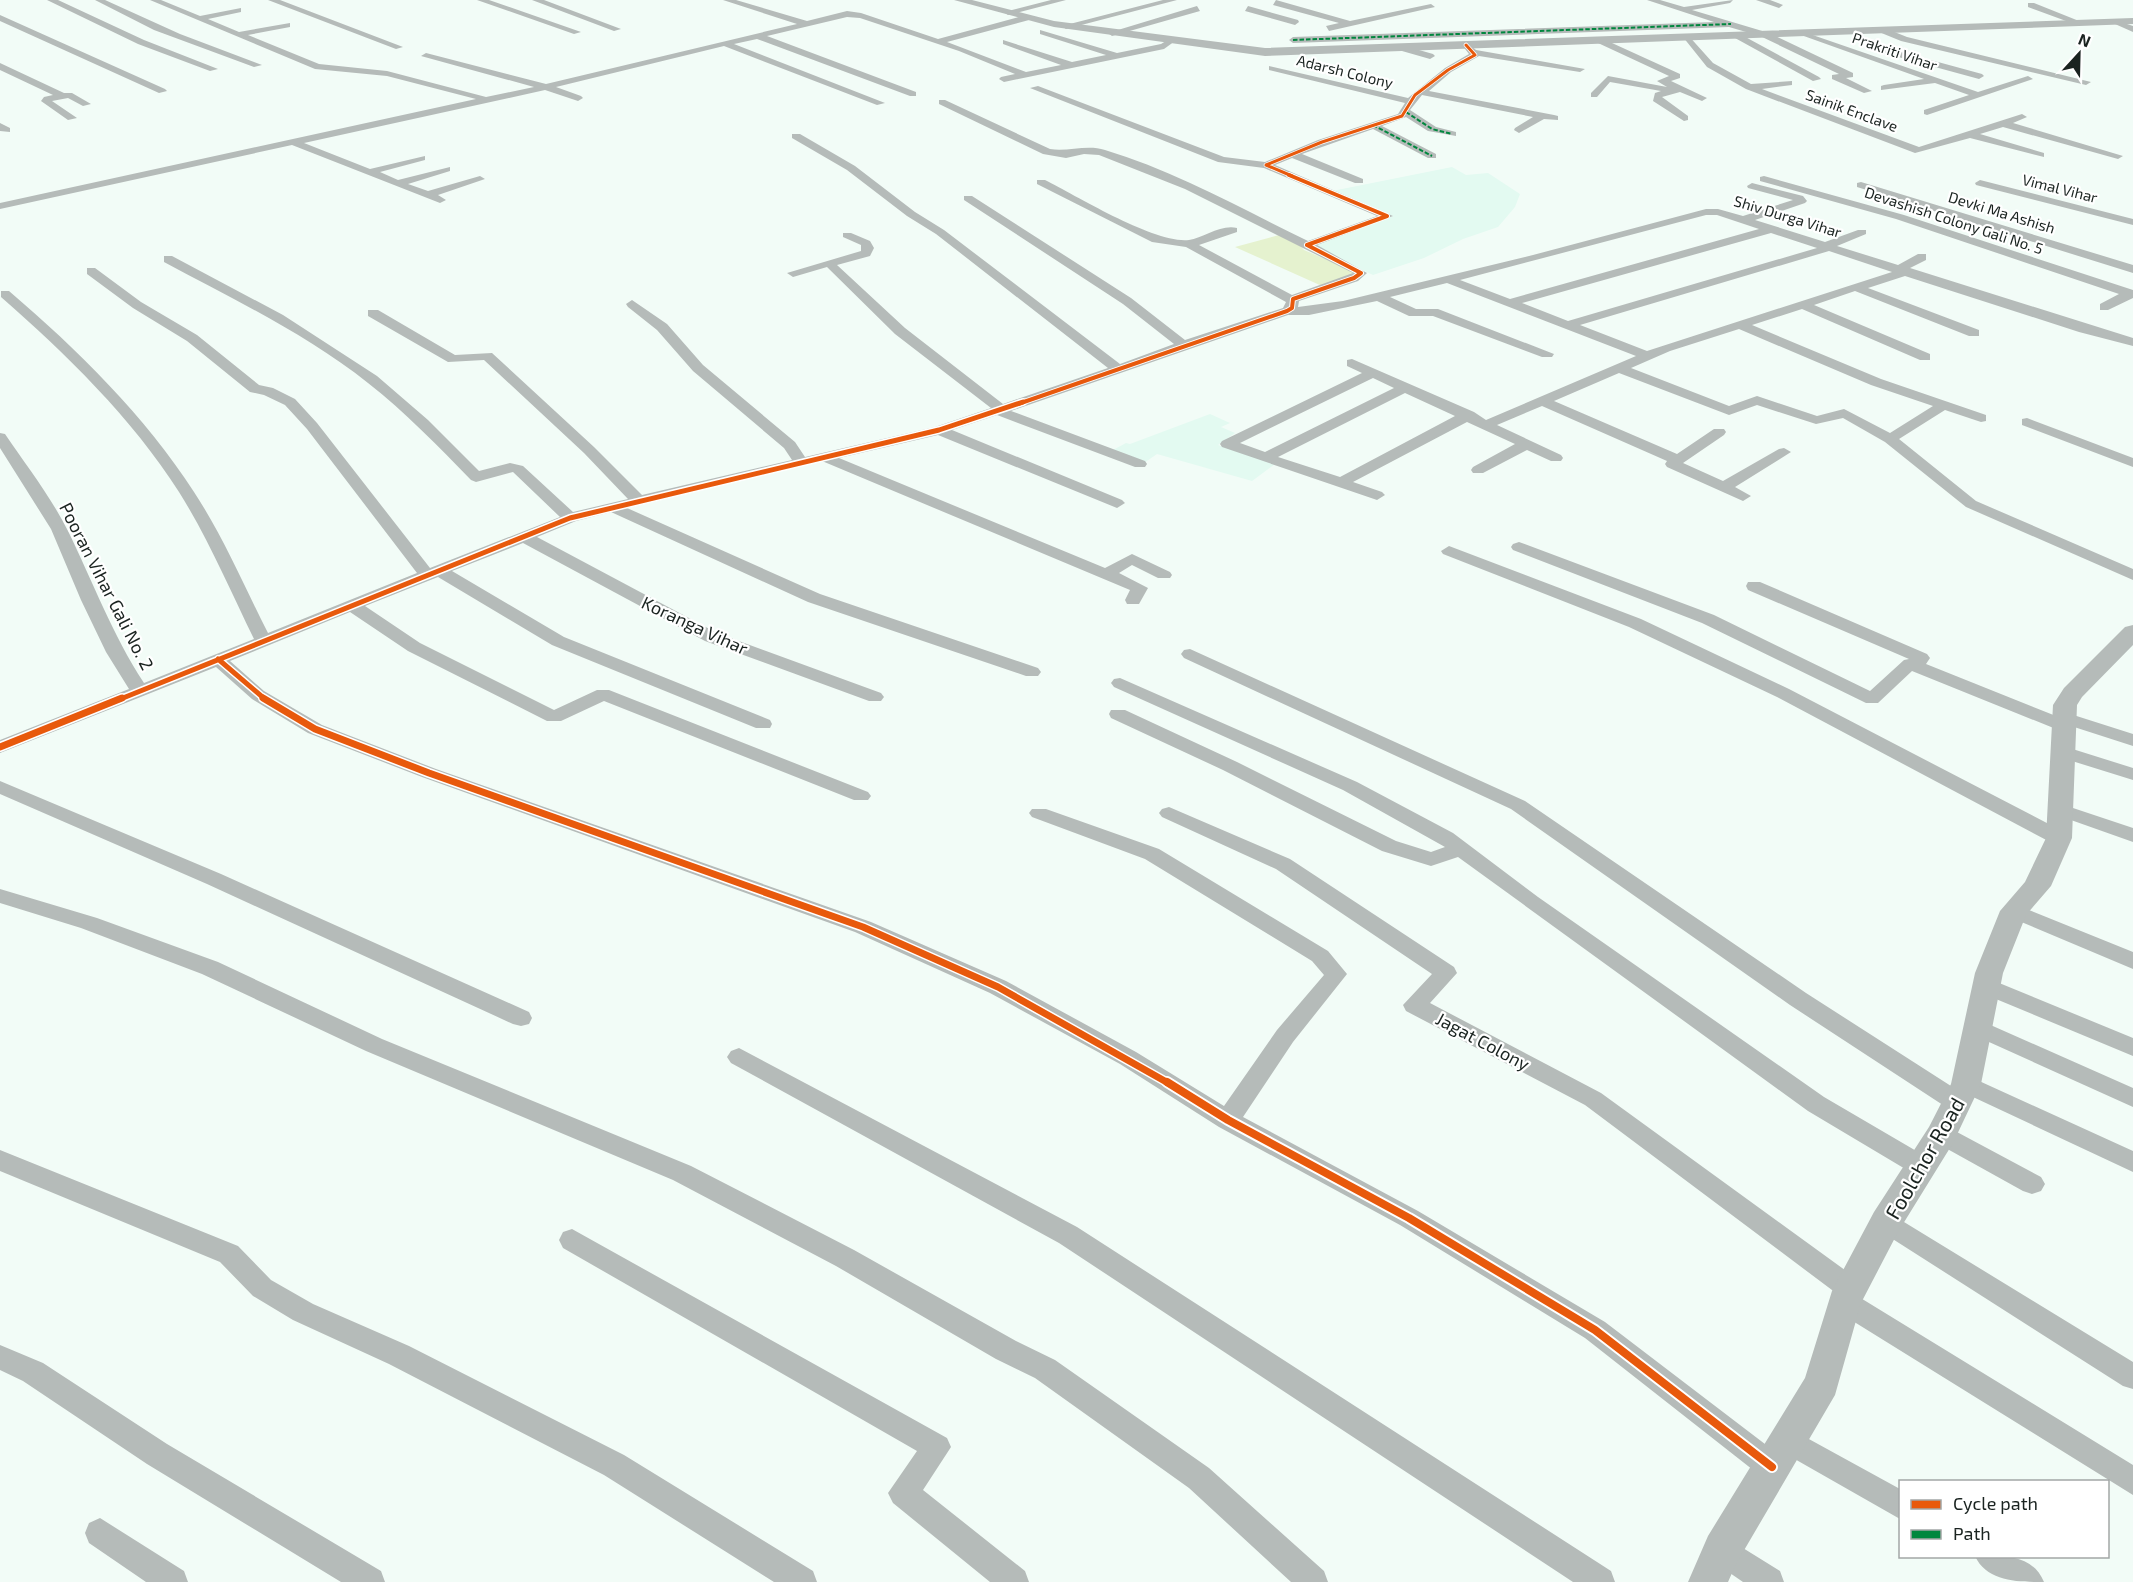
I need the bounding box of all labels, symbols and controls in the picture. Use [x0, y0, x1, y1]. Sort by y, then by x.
north arrow [2049, 24, 2109, 84]
street label: Prakriti Vihar [1850, 28, 1940, 74]
text: N [2076, 29, 2094, 51]
street label: Adarsh Colony [1295, 50, 1395, 92]
street label: Sainik Enclave [1803, 85, 1901, 135]
street label: Vimal Vihar [2020, 170, 2100, 206]
street label: Devashish Colony Gali No. 5 [1862, 183, 2046, 257]
street label: Devki Ma Ashish [1946, 187, 2058, 237]
street label: Shiv Durga Vihar [1732, 191, 1844, 241]
street label: Pooran Vihar Gali No. 2 [55, 499, 159, 673]
street label: Koranga Vihar [638, 591, 752, 659]
street label: Jagat Colony [1432, 1007, 1534, 1075]
street label: Foolchor Road [1879, 1093, 1969, 1223]
legend [1899, 1480, 2109, 1558]
text: Cycle path [1953, 1492, 2038, 1514]
text: Path [1953, 1522, 1991, 1544]

